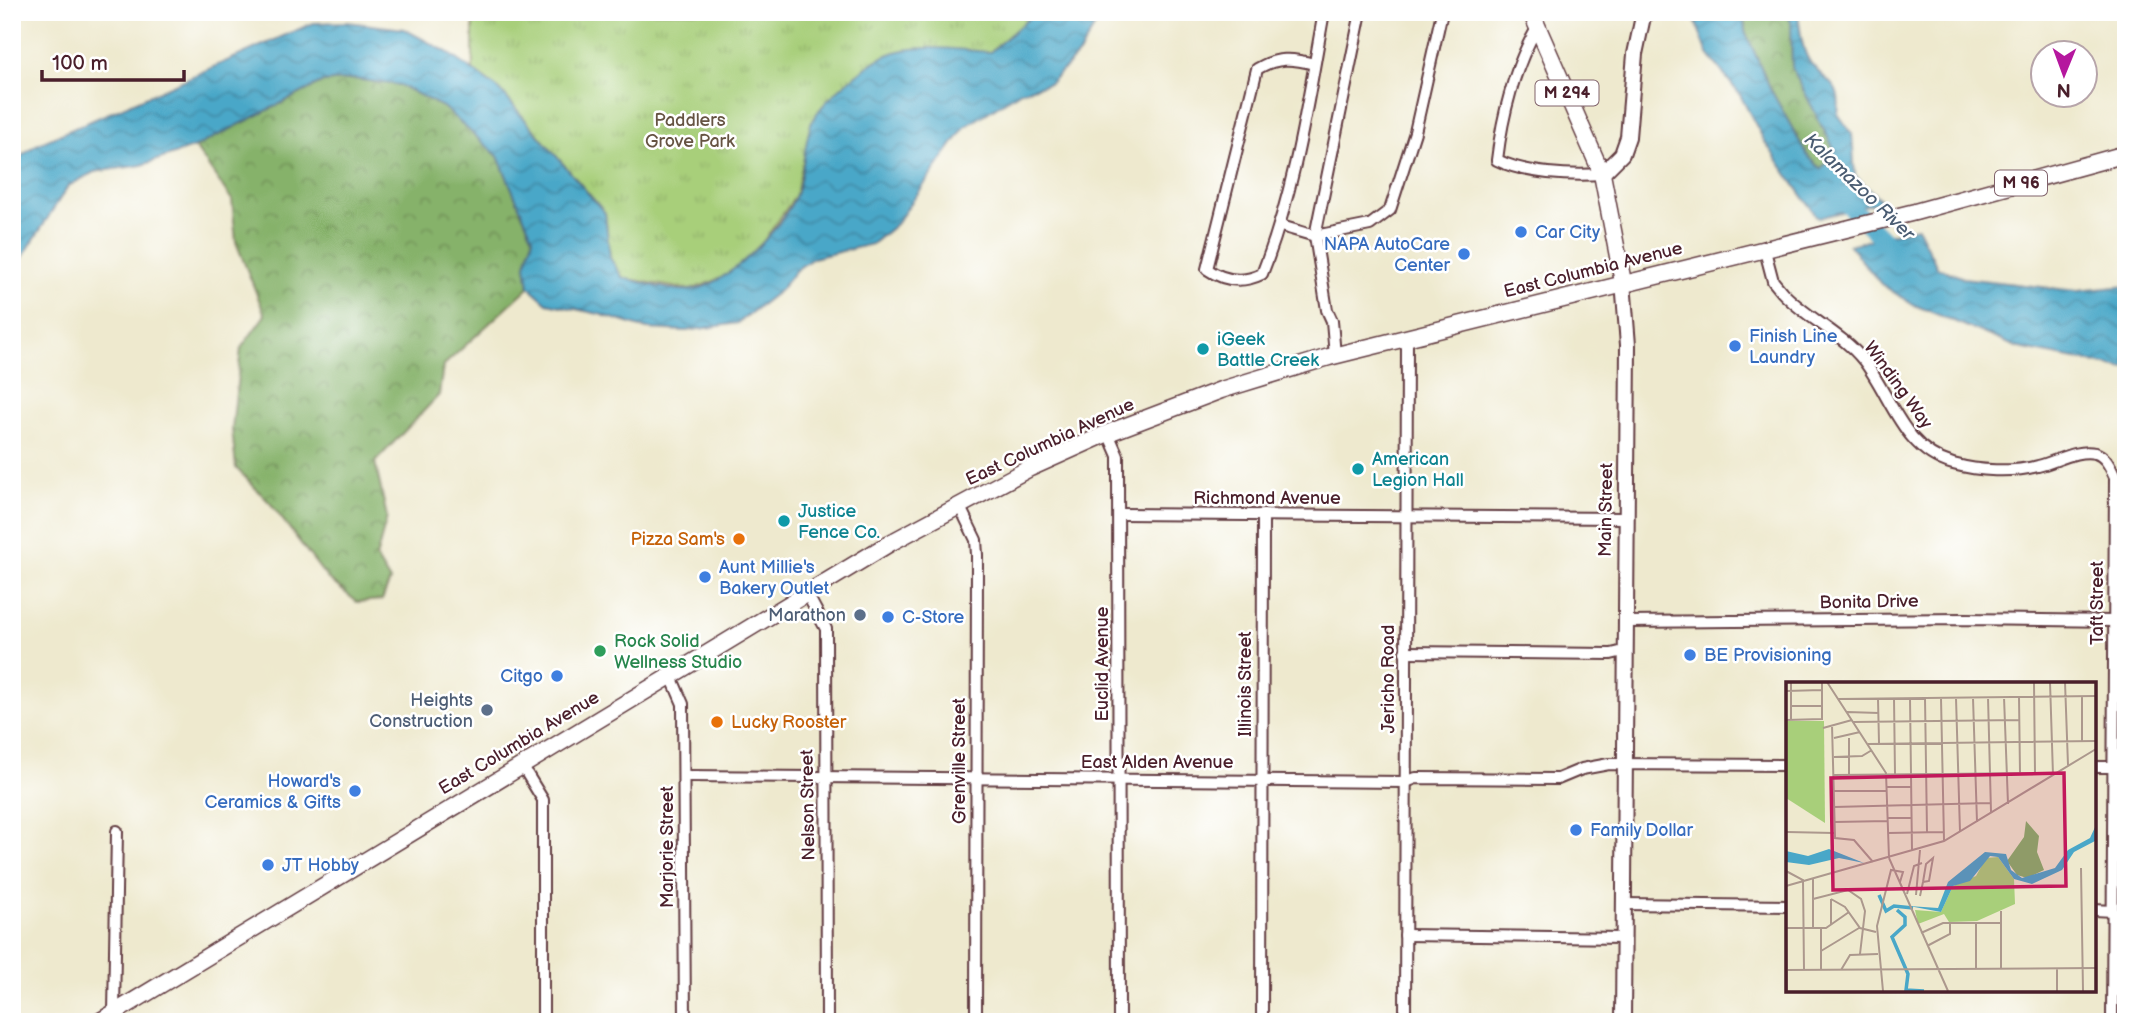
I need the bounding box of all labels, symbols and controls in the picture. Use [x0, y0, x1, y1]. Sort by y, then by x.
scale bar [42, 38, 184, 82]
north arrow [2030, 38, 2100, 108]
text: 100 m [52, 51, 108, 76]
text: N [2056, 78, 2071, 101]
road number: M 294 [1536, 80, 1598, 106]
park label: Paddlers Grove Park [645, 110, 735, 152]
water label: Kalamazoo River [1799, 129, 1920, 246]
road number: M 96 [1995, 170, 2047, 196]
place label: Car City [1535, 222, 1601, 243]
marker: Car City [1513, 224, 1529, 240]
place label: NAPA AutoCare Center [1324, 234, 1450, 276]
street label: East Columbia Avenue [1502, 238, 1685, 302]
marker: NAPA AutoCare Center [1456, 246, 1472, 262]
place label: Finish Line Laundry [1749, 326, 1838, 368]
place label: iGeek Battle Creek [1217, 329, 1319, 371]
street label: Winding Way [1859, 337, 1937, 433]
marker: Finish Line Laundry [1727, 338, 1743, 354]
marker: iGeek Battle Creek [1195, 341, 1211, 357]
street label: East Columbia Avenue [963, 394, 1138, 490]
place label: American Legion Hall [1372, 449, 1464, 491]
marker: American Legion Hall [1350, 461, 1366, 477]
street label: Main Street [1595, 462, 1617, 557]
street label: Richmond Avenue [1193, 488, 1341, 509]
place label: Justice Fence Co. [798, 501, 880, 543]
marker: Justice Fence Co. [776, 513, 792, 529]
place label: Pizza Sam's [630, 529, 725, 550]
marker: Pizza Sam's [731, 531, 747, 547]
place label: Aunt Millie's Bakery Outlet [719, 557, 830, 599]
street label: Taft Street [2087, 560, 2108, 645]
marker: Aunt Millie's Bakery Outlet [697, 569, 713, 585]
street label: Bonita Drive [1819, 591, 1919, 613]
place label: Marathon [768, 605, 846, 626]
street label: Euclid Avenue [1092, 606, 1113, 721]
marker: Marathon [852, 607, 868, 623]
place label: C-Store [902, 607, 965, 628]
marker: C-Store [880, 609, 896, 625]
street label: Jericho Road [1378, 625, 1399, 733]
place label: Rock Solid Wellness Studio [614, 631, 742, 673]
street label: Illinois Street [1235, 631, 1256, 737]
marker: Rock Solid Wellness Studio [592, 643, 608, 659]
place label: BE Provisioning [1704, 645, 1832, 666]
marker: BE Provisioning [1682, 647, 1698, 663]
place label: Citgo [500, 666, 543, 687]
marker: Citgo [549, 668, 565, 684]
inset map [1786, 682, 2096, 992]
street label: East Columbia Avenue [435, 687, 603, 799]
place label: Heights Construction [369, 690, 473, 732]
street label: Grenville Street [949, 698, 970, 824]
marker: Heights Construction [479, 702, 495, 718]
place label: Lucky Rooster [731, 712, 847, 733]
marker: Lucky Rooster [709, 714, 725, 730]
street label: Nelson Street [797, 749, 819, 861]
street label: East Alden Avenue [1081, 752, 1234, 773]
place label: Howard's Ceramics & Gifts [204, 771, 341, 813]
marker: Howard's Ceramics & Gifts [347, 783, 363, 799]
street label: Marjorie Street [657, 786, 678, 908]
place label: Family Dollar [1590, 820, 1693, 841]
marker: Family Dollar [1568, 822, 1584, 838]
place label: JT Hobby [282, 855, 360, 876]
marker: JT Hobby [260, 857, 276, 873]

